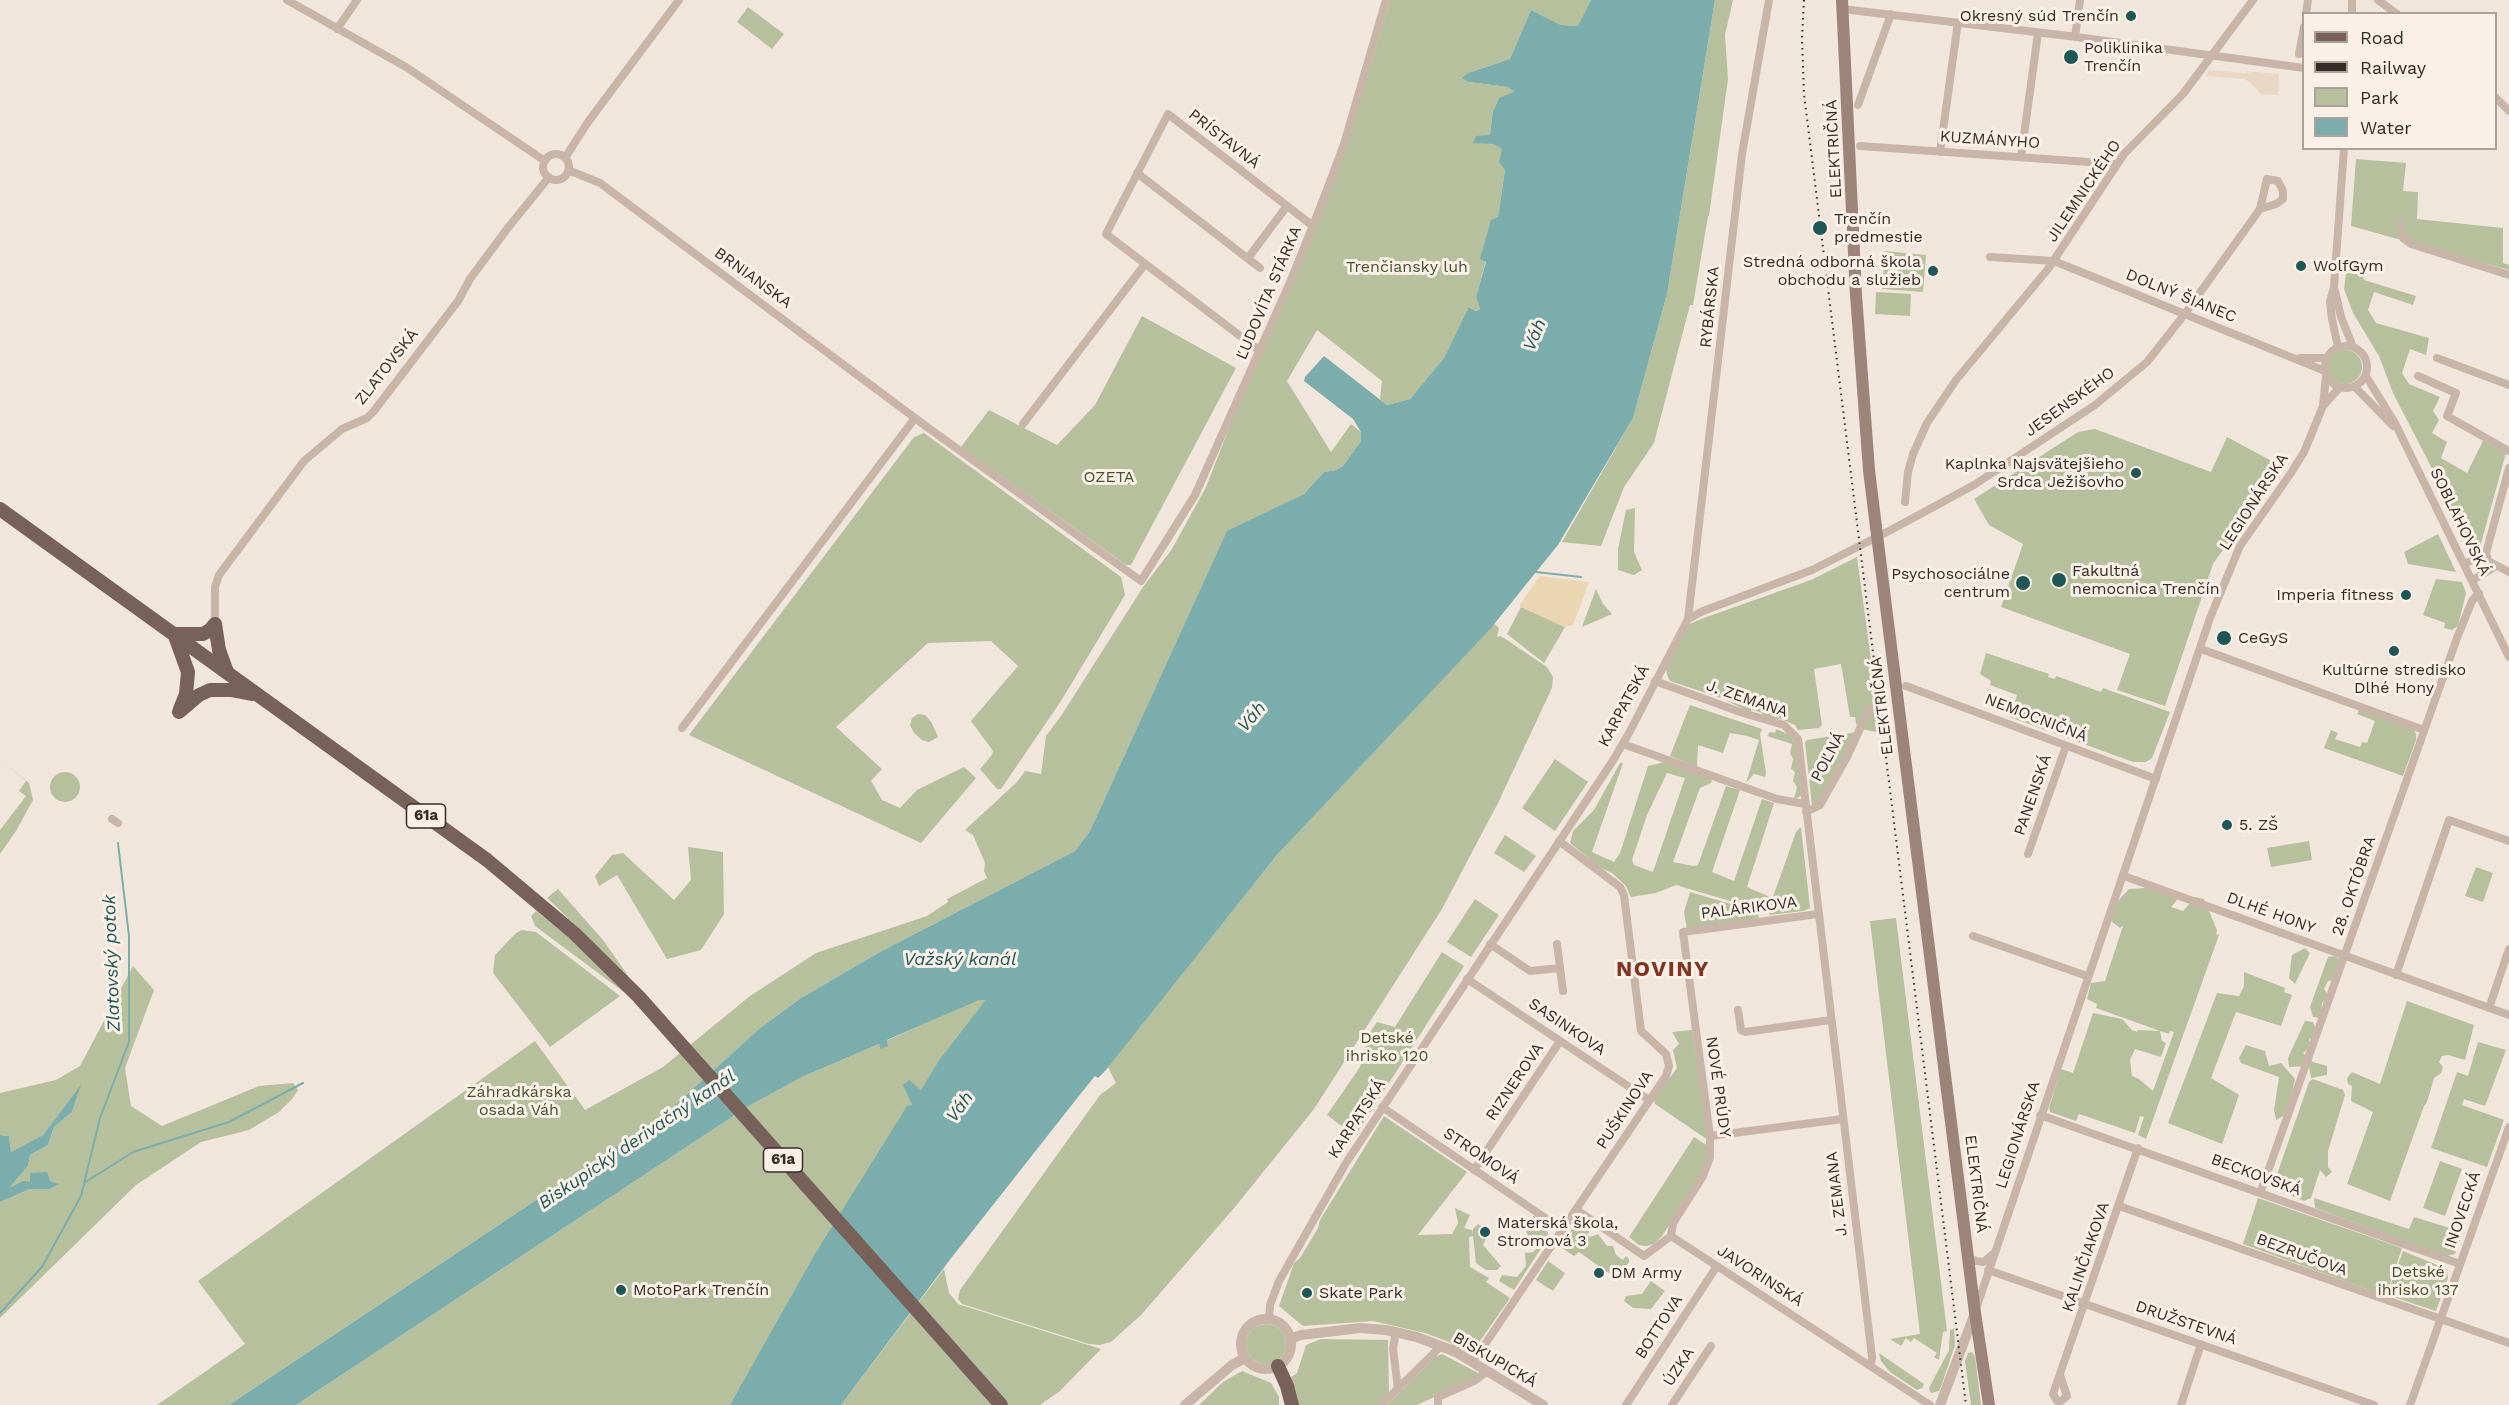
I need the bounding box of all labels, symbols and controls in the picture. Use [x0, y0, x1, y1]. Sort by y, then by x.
place label: Okresný súd Trenčín [1960, 6, 2119, 26]
marker: Okresný súd Trenčín [2124, 9, 2138, 23]
legend [2302, 12, 2497, 150]
text: Road [2360, 27, 2404, 48]
place label: Poliklinika Trenčín [2084, 38, 2163, 76]
marker: Poliklinika Trenčín [2062, 48, 2080, 66]
text: Railway [2360, 57, 2426, 78]
text: Park [2360, 87, 2399, 108]
street label: ELEKTRIČNÁ [1822, 99, 1846, 199]
street label: PRÍSTAVNÁ [1184, 105, 1264, 173]
text: Water [2360, 117, 2412, 138]
street label: KUZMÁNYHO [1939, 127, 2041, 153]
street label: JILEMNICKÉHO [2043, 136, 2125, 246]
place label: Trenčín predmestie [1834, 209, 1923, 247]
marker: Trenčín predmestie [1811, 219, 1829, 237]
street label: ĽUDOVÍTA STÁRKA [1232, 223, 1306, 363]
street label: BRNIANSKA [710, 243, 796, 313]
place label: Stredná odborná škola obchodu a služieb [1743, 252, 1921, 290]
place label: WolfGym [2313, 256, 2384, 276]
park label: Trenčiansky luh [1346, 257, 1468, 277]
marker: WolfGym [2294, 259, 2308, 273]
marker: Stredná odborná škola obchodu a služieb [1926, 264, 1940, 278]
street label: RYBÁRSKA [1696, 265, 1724, 349]
street label: DOLNÝ ŠIANEC [2123, 265, 2239, 327]
water label: Váh [1519, 316, 1551, 354]
street label: ZLATOVSKÁ [351, 325, 423, 409]
street label: JESENSKÉHO [2021, 363, 2119, 441]
street label: LEGIONÁRSKA [2215, 450, 2293, 554]
place label: Kaplnka Najsvätejšieho Srdca Ježišovho [1945, 454, 2124, 492]
street label: SOBLAHOVSKÁ [2426, 465, 2494, 579]
marker: Kaplnka Najsvätejšieho Srdca Ježišovho [2129, 466, 2143, 480]
park label: OZETA [1084, 467, 1134, 487]
place label: Fakultná nemocnica Trenčín [2072, 561, 2220, 599]
place label: Psychosociálne centrum [1891, 564, 2010, 602]
marker: Fakultná nemocnica Trenčín [2050, 571, 2068, 589]
marker: Psychosociálne centrum [2014, 574, 2032, 592]
place label: Imperia fitness [2276, 585, 2394, 605]
marker: Imperia fitness [2399, 588, 2413, 602]
place label: CeGyS [2238, 628, 2288, 648]
marker: CeGyS [2215, 629, 2233, 647]
marker: Kultúrne stredisko Dlhé Hony [2387, 644, 2401, 658]
street label: ELEKTRIČNÁ [1866, 656, 1898, 756]
place label: Kultúrne stredisko Dlhé Hony [2322, 660, 2466, 698]
street label: KARPATSKÁ [1594, 662, 1654, 750]
street label: J. ZEMANA [1704, 676, 1790, 722]
street label: NEMOCNIČNÁ [1982, 690, 2090, 746]
water label: Váh [1233, 698, 1271, 736]
street label: POĽNÁ [1807, 729, 1849, 785]
street label: PANENSKÁ [2010, 752, 2056, 838]
road number: 61a [406, 804, 446, 828]
place label: 5. ZŠ [2239, 815, 2278, 835]
marker: 5. ZŠ [2220, 818, 2234, 832]
street label: 28. OKTÓBRA [2328, 834, 2380, 938]
street label: DLHÉ HONY [2224, 888, 2318, 938]
street label: PALÁRIKOVA [1700, 893, 1798, 923]
water label: Zlatovský potok [99, 894, 125, 1032]
water label: Važský kanál [904, 949, 1016, 971]
district label: NOVINY [1616, 957, 1710, 983]
street label: SASINKOVA [1525, 994, 1609, 1060]
park label: Detské ihrisko 120 [1346, 1028, 1428, 1066]
street label: NOVÉ PRÚDY [1701, 1035, 1735, 1139]
street label: RIZNEROVA [1482, 1039, 1548, 1125]
water label: Biskupický derivačný kanál [534, 1066, 740, 1214]
street label: PUŠKINOVA [1592, 1067, 1658, 1153]
street label: KARPATSKÁ [1324, 1076, 1390, 1162]
street label: LEGIONÁRSKA [1992, 1079, 2044, 1191]
park label: Záhradkárska osada Váh [467, 1082, 571, 1120]
water label: Váh [942, 1088, 978, 1126]
street label: STROMOVÁ [1439, 1124, 1523, 1188]
street label: ELEKTRIČNÁ [1960, 1134, 1992, 1234]
road number: 61a [764, 1148, 802, 1172]
street label: BECKOVSKÁ [2208, 1150, 2304, 1200]
street label: J. ZEMANA [1822, 1151, 1852, 1237]
street label: INOVECKÁ [2441, 1169, 2485, 1251]
street label: KALINČIAKOVA [2058, 1199, 2114, 1315]
place label: Materská škola, Stromová 3 [1497, 1213, 1618, 1251]
marker: Materská škola, Stromová 3 [1478, 1225, 1492, 1239]
street label: BEZRUČOVA [2254, 1230, 2350, 1280]
street label: JAVORINSKÁ [1713, 1241, 1807, 1311]
park label: Detské ihrisko 137 [2377, 1262, 2459, 1300]
place label: DM Army [1611, 1263, 1682, 1283]
marker: DM Army [1592, 1266, 1606, 1280]
place label: MotoPark Trenčín [633, 1280, 769, 1300]
marker: MotoPark Trenčín [614, 1283, 628, 1297]
place label: Skate Park [1319, 1283, 1403, 1303]
marker: Skate Park [1300, 1286, 1314, 1300]
street label: BOTTOVA [1631, 1291, 1687, 1363]
street label: DRUŽSTEVNÁ [2133, 1297, 2239, 1349]
street label: BISKUPICKÁ [1450, 1328, 1540, 1392]
street label: ÚZKA [1659, 1344, 1699, 1390]

